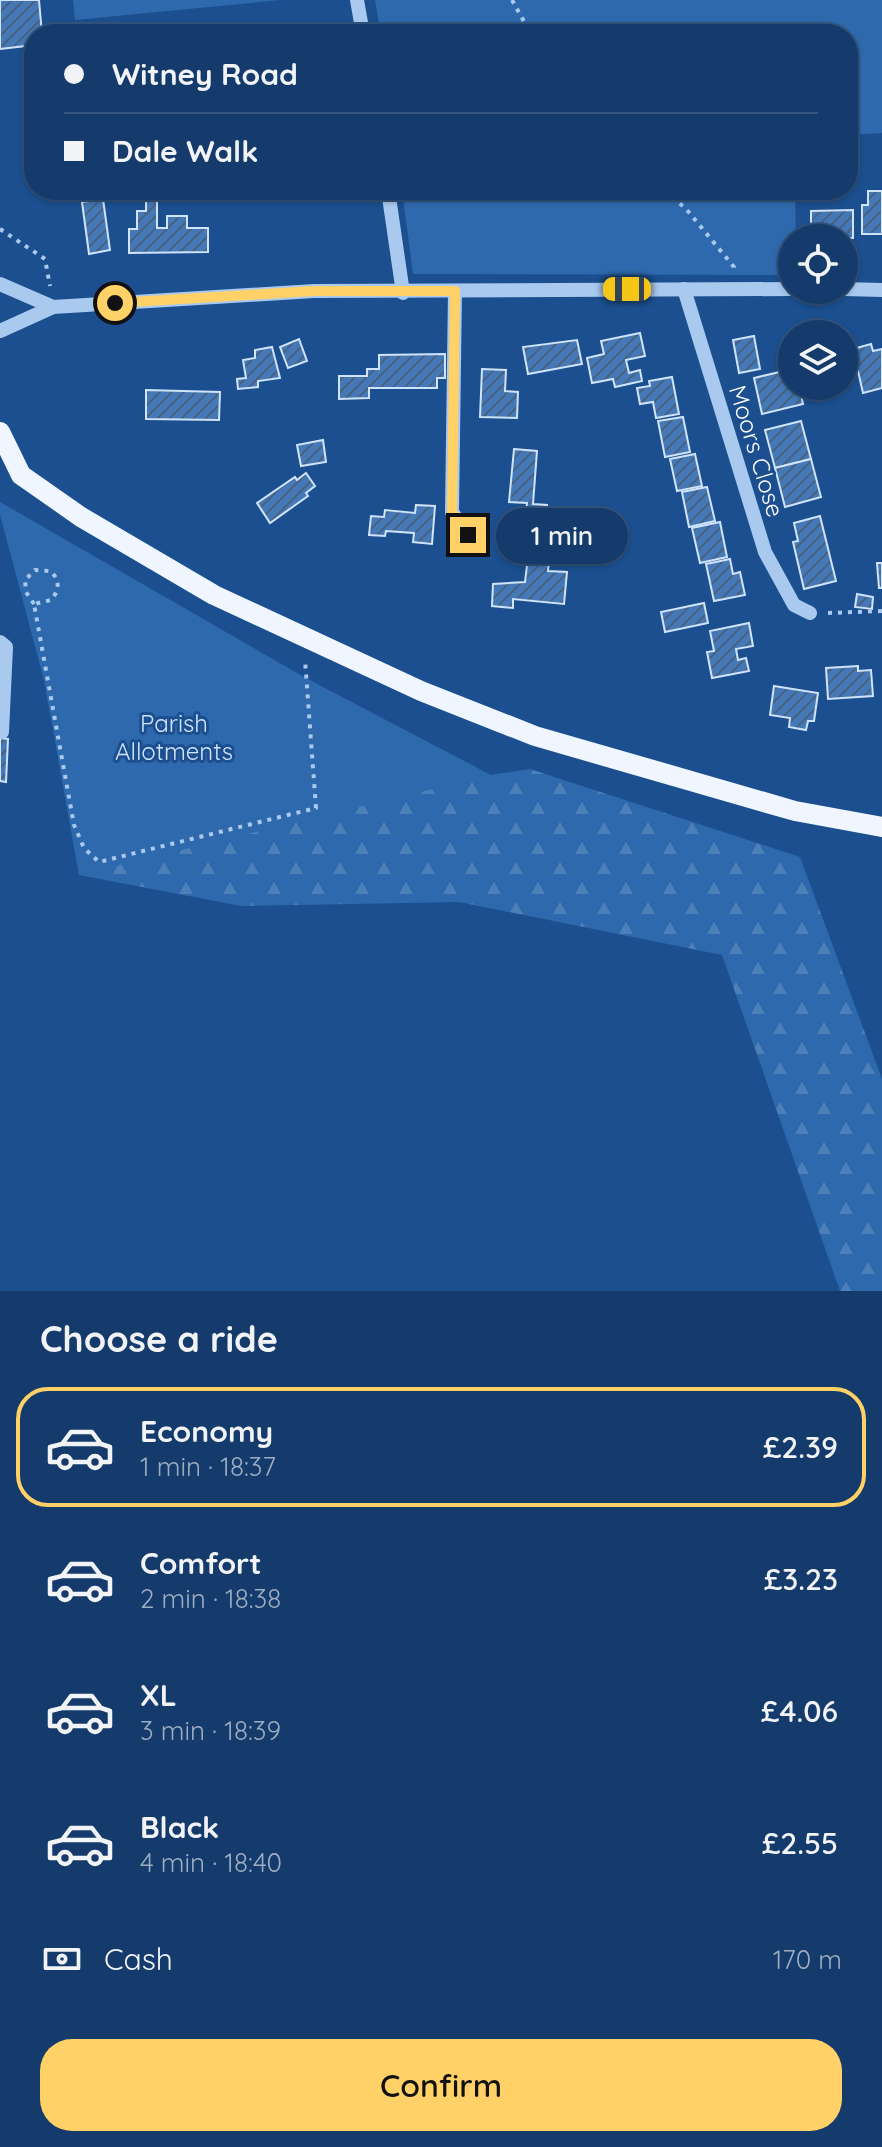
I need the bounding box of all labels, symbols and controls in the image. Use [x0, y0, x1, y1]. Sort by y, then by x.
text: Witney Road [112, 55, 298, 93]
text: Dale Walk [112, 132, 258, 170]
map controls [778, 224, 858, 400]
button: locate [778, 224, 858, 304]
car [603, 277, 651, 301]
route start [97, 285, 133, 321]
button: layers [778, 320, 858, 400]
street label: Moors Close [723, 382, 791, 520]
callout: 1 min [496, 507, 628, 563]
route end [450, 517, 486, 553]
text: 1 min [531, 519, 593, 552]
park label: Parish Allotments [115, 708, 233, 766]
text: Choose a ride [40, 1316, 278, 1361]
icon: car [44, 1411, 116, 1483]
text: Economy [140, 1412, 273, 1450]
text: £2.39 [763, 1428, 838, 1466]
text: 1 min · 18:37 [140, 1450, 276, 1483]
icon: car [44, 1543, 116, 1615]
text: Comfort [140, 1544, 261, 1582]
text: £3.23 [764, 1560, 838, 1598]
text: 2 min · 18:38 [140, 1582, 281, 1615]
icon: car [44, 1675, 116, 1747]
text: XL [140, 1676, 177, 1714]
text: £4.06 [761, 1692, 838, 1730]
text: 3 min · 18:39 [140, 1714, 281, 1747]
icon: car [44, 1807, 116, 1879]
text: Black [140, 1808, 219, 1846]
text: £2.55 [762, 1824, 838, 1862]
text: 4 min · 18:40 [140, 1846, 282, 1879]
icon: cash [40, 1937, 84, 1981]
text: Cash [104, 1940, 173, 1978]
text: 170 m [773, 1943, 842, 1976]
button: Confirm [40, 2039, 842, 2131]

